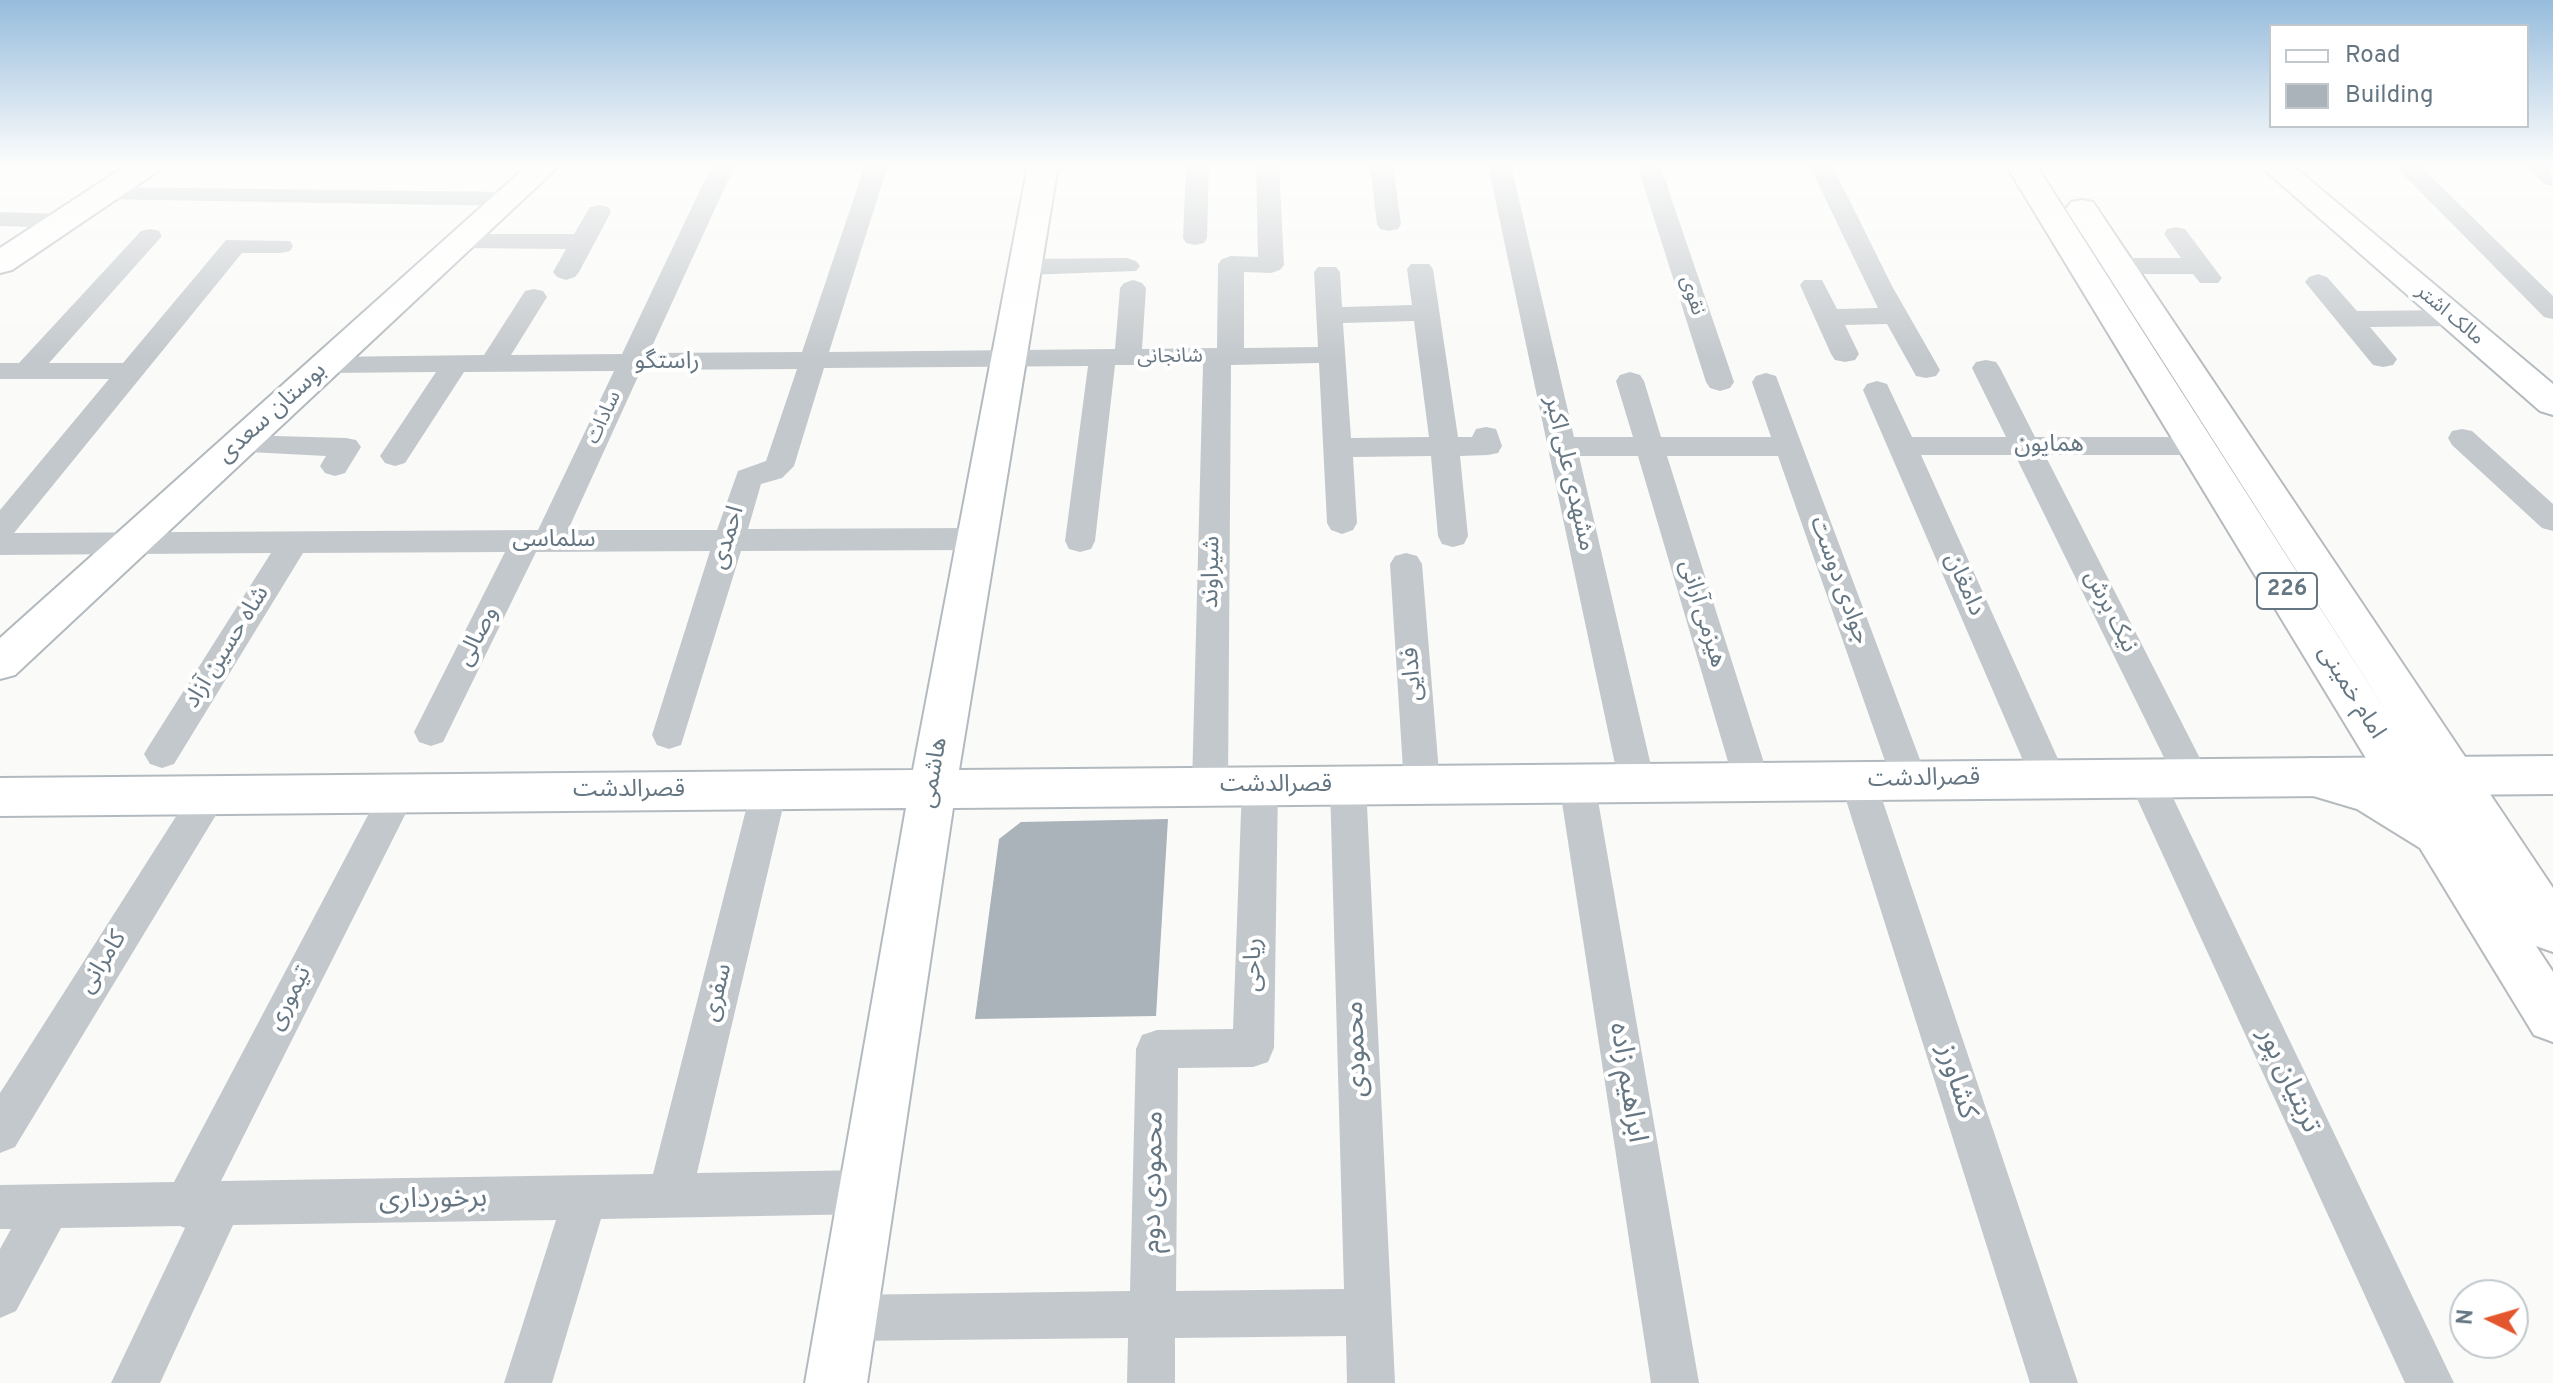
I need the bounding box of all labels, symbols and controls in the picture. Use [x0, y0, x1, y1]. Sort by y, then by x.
legend [2269, 24, 2529, 128]
text: Road [2345, 41, 2401, 71]
text: Building [2345, 81, 2434, 111]
street label: نقوی [1673, 273, 1709, 319]
street label: مالک اشتر [2410, 281, 2488, 351]
street label: شانجانی [1137, 345, 1203, 371]
street label: راستگو [634, 349, 700, 377]
street label: بوستان سعدی [212, 357, 334, 471]
street label: سادات [582, 388, 628, 448]
street label: مشهدی علی اکبر [1536, 394, 1600, 554]
street label: همایون [2014, 432, 2084, 460]
street label: احمدی [706, 503, 752, 573]
street label: جوادی دوست [1802, 513, 1874, 649]
street label: سلماسی [512, 527, 596, 555]
street label: شیراوند [1198, 536, 1228, 608]
street label: دامغان [1936, 549, 1990, 621]
street label: هیزمی آرانی [1671, 557, 1731, 671]
street label: نیک برش [2076, 566, 2142, 658]
road number: 226 [2257, 573, 2317, 609]
street label: شاه حسین آزاد [179, 582, 277, 714]
street label: وصالی [452, 602, 506, 672]
street label: امام خمینی [2310, 641, 2390, 745]
street label: فدایی [1398, 646, 1430, 702]
street label: هاشمی [915, 735, 955, 811]
street label: قصرالدشت [1868, 765, 1980, 795]
street label: قصرالدشت [1220, 772, 1332, 800]
street label: قصرالدشت [573, 777, 685, 805]
street label: کامرانی [74, 926, 134, 1000]
street label: ریاحی [1240, 938, 1270, 992]
street label: سفری [698, 961, 740, 1025]
street label: تیموری [263, 962, 319, 1036]
street label: محمودی [1340, 1000, 1376, 1098]
street label: ابراهیم زاده [1600, 1021, 1652, 1145]
street label: تربتیان پور [2248, 1023, 2326, 1139]
street label: کشاورز [1927, 1040, 1983, 1124]
street label: محمودی دوم [1137, 1110, 1173, 1254]
street label: برخورداری [379, 1183, 487, 1219]
north arrow [2449, 1279, 2529, 1359]
text: N [2452, 1308, 2481, 1326]

